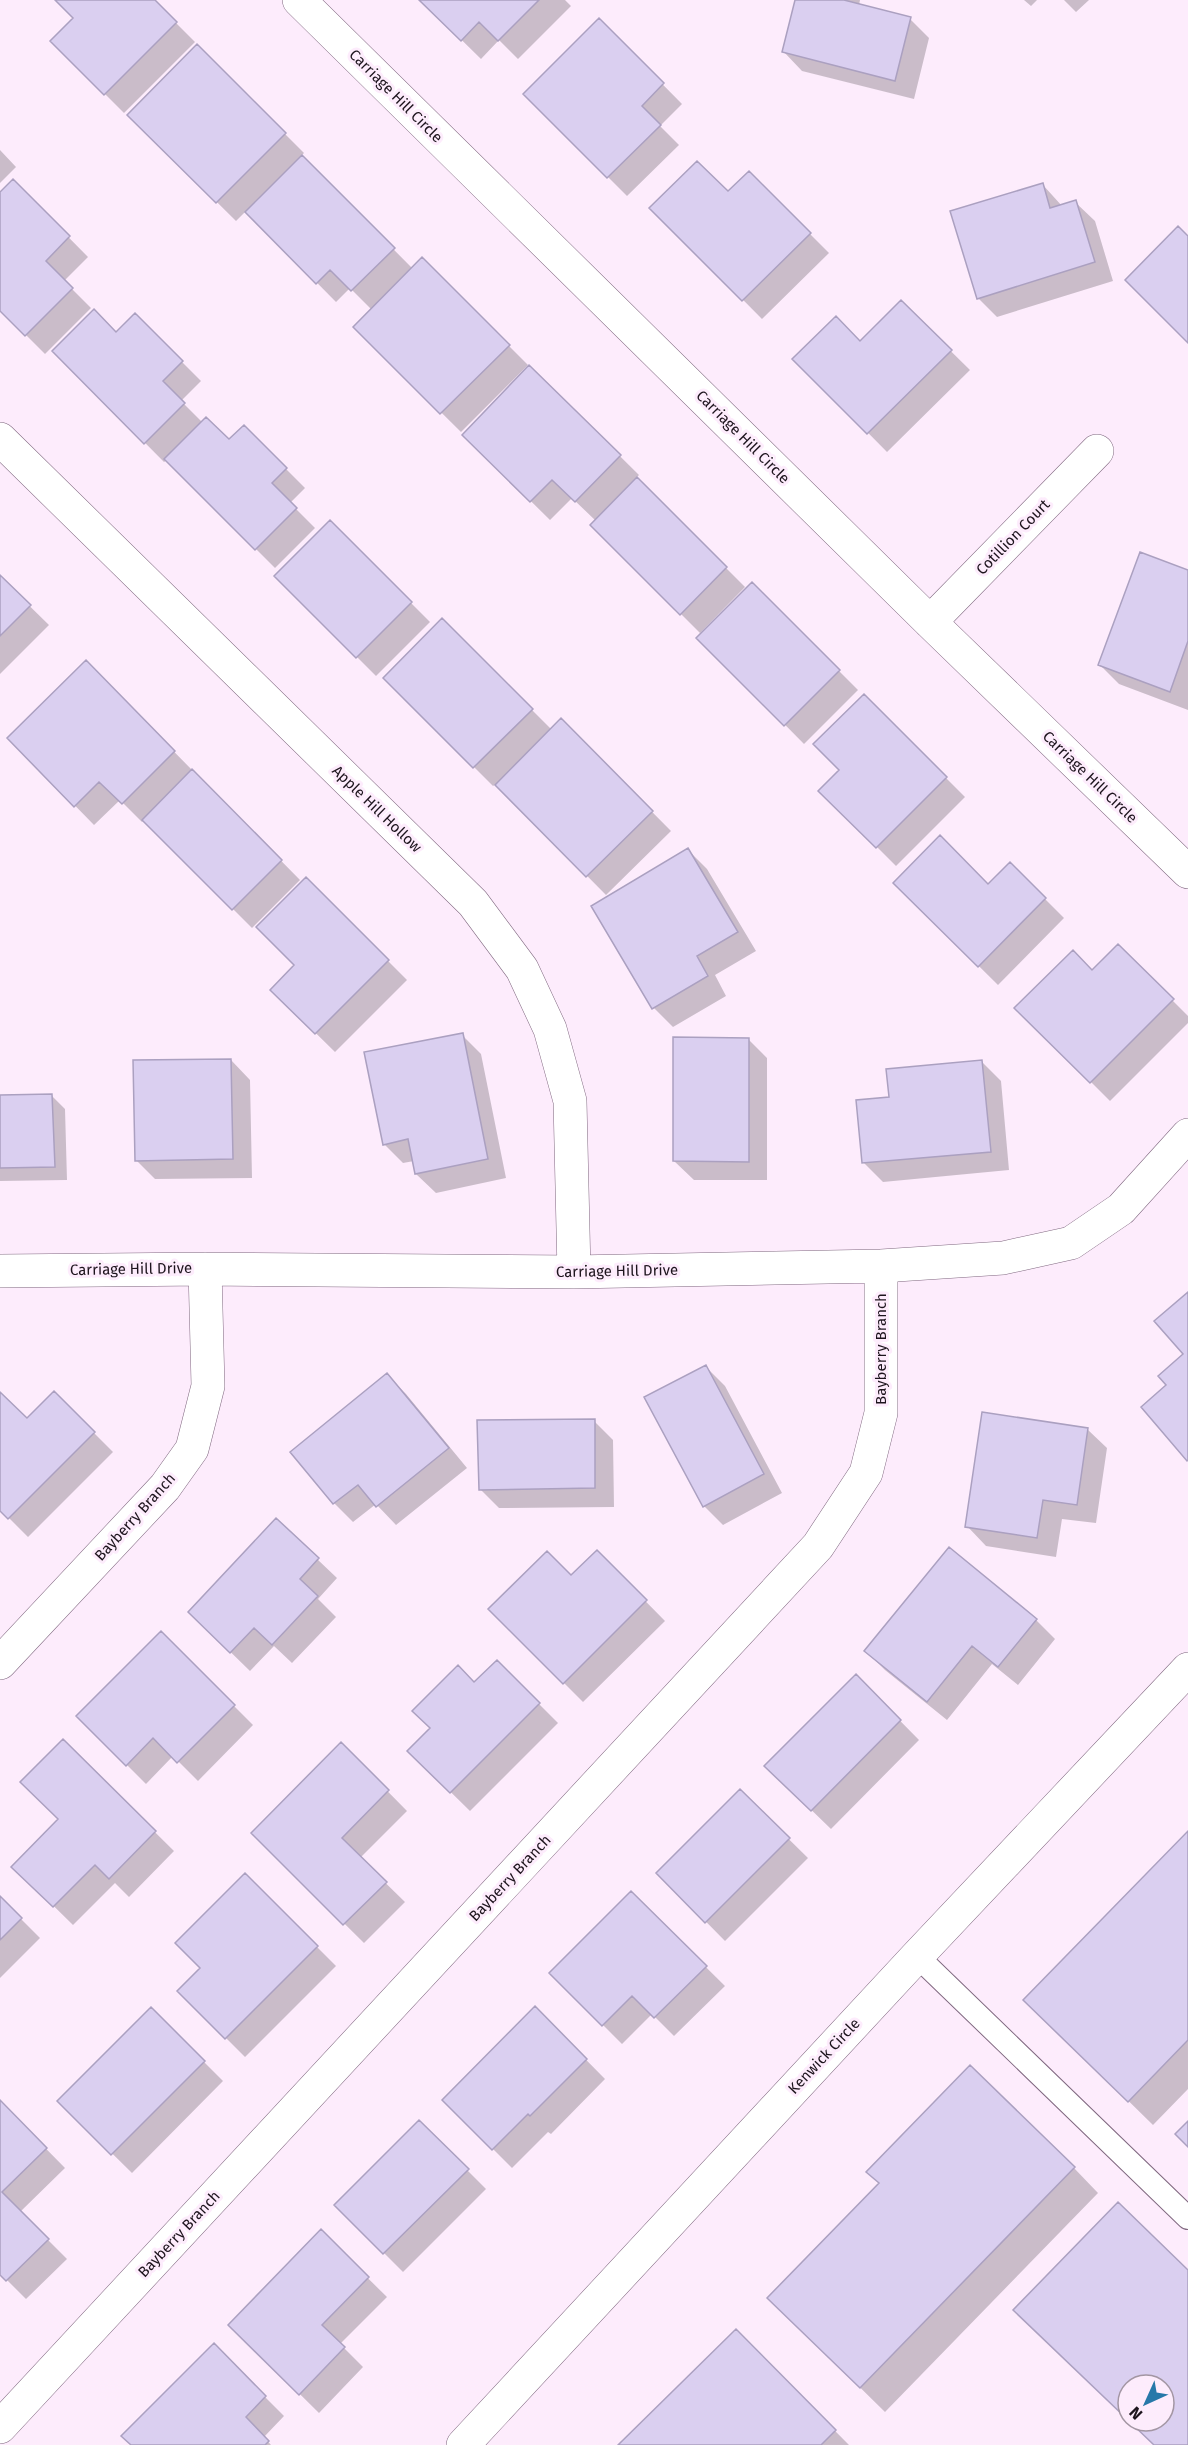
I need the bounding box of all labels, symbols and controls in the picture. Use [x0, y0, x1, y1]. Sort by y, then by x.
street label: Carriage Hill Circle [346, 46, 446, 146]
street label: Carriage Hill Circle [693, 387, 793, 487]
street label: Cotillion Court [973, 495, 1054, 578]
street label: Carriage Hill Circle [1039, 727, 1141, 827]
street label: Apple Hill Hollow [329, 762, 426, 856]
street label: Carriage Hill Drive [70, 1259, 192, 1279]
street label: Carriage Hill Drive [556, 1261, 678, 1281]
street label: Bayberry Branch [872, 1293, 890, 1405]
street label: Bayberry Branch [91, 1469, 179, 1565]
street label: Bayberry Branch [465, 1831, 555, 1925]
street label: Kenwick Circle [784, 2014, 864, 2098]
street label: Bayberry Branch [134, 2187, 224, 2281]
north arrow [1116, 2373, 1176, 2433]
text: N [1125, 2403, 1146, 2424]

